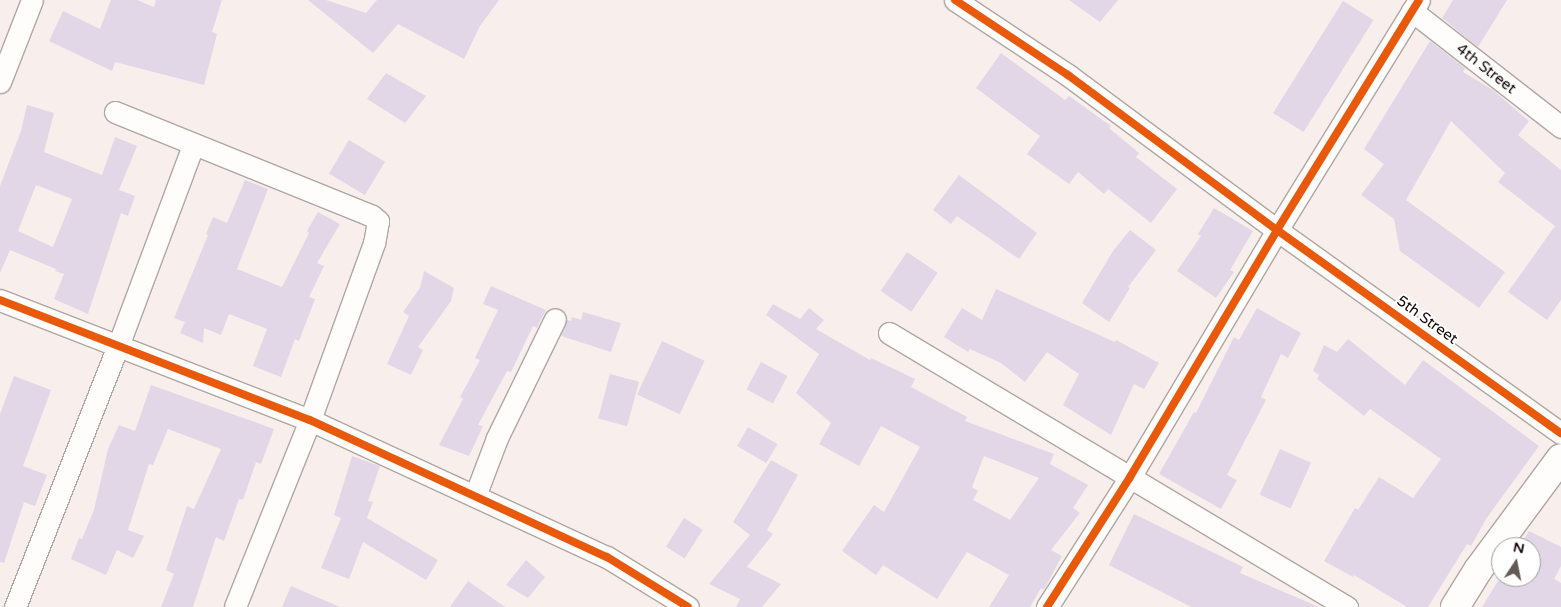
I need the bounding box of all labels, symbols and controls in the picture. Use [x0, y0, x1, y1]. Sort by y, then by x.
street label: 4th Street [1452, 40, 1520, 98]
street label: 5th Street [1393, 292, 1461, 348]
north arrow [1491, 537, 1541, 587]
text: N [1512, 538, 1526, 557]

